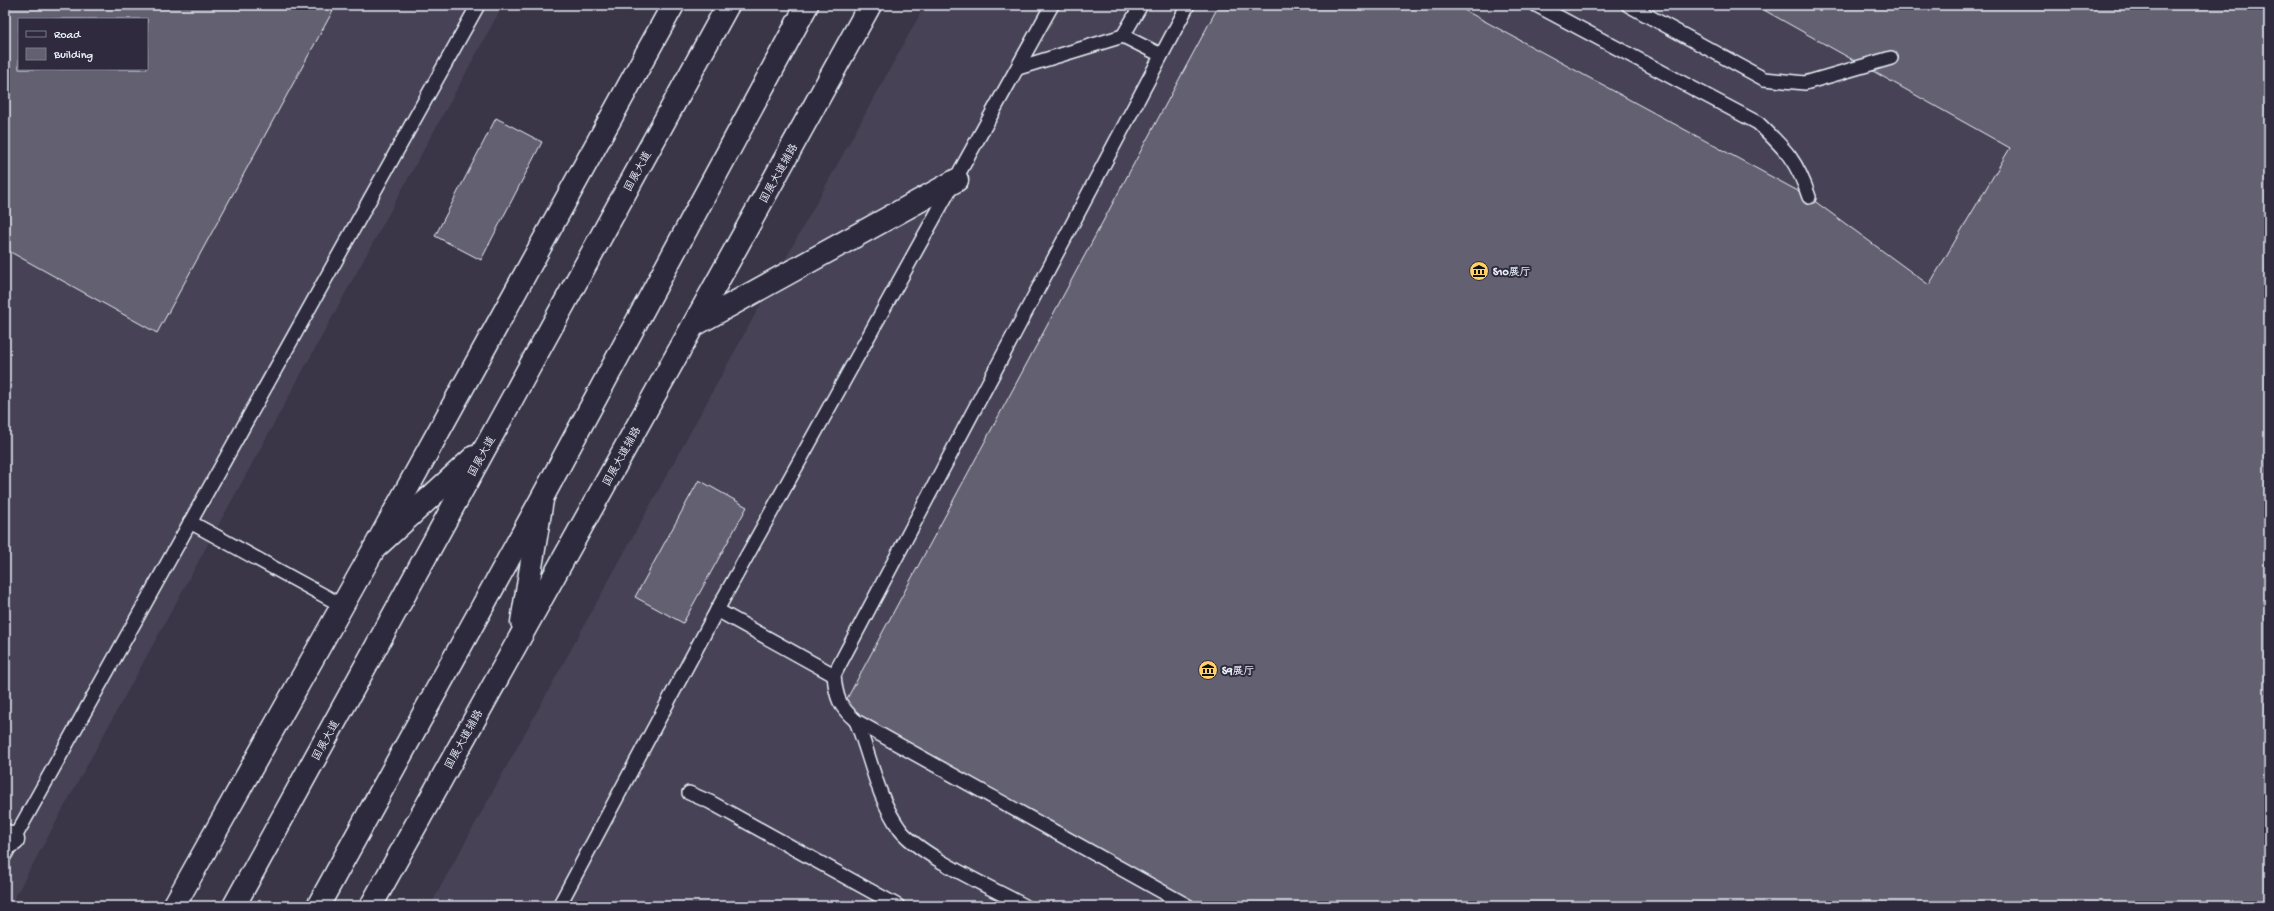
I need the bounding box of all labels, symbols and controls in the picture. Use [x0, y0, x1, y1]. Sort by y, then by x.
legend [18, 18, 148, 70]
text: Road [54, 29, 81, 43]
text: Building [53, 49, 93, 63]
street label: 国展大道辅路 [758, 142, 801, 206]
street label: 国展大道 [622, 149, 655, 194]
museum icon: S10展厅 [1468, 260, 1490, 282]
place label: S10展厅 [1493, 266, 1531, 279]
street label: 国展大道辅路 [601, 425, 644, 489]
street label: 国展大道 [466, 434, 499, 479]
museum icon: S9展厅 [1197, 659, 1219, 681]
place label: S9展厅 [1222, 665, 1255, 678]
street label: 国展大道辅路 [443, 708, 486, 772]
street label: 国展大道 [310, 718, 343, 763]

